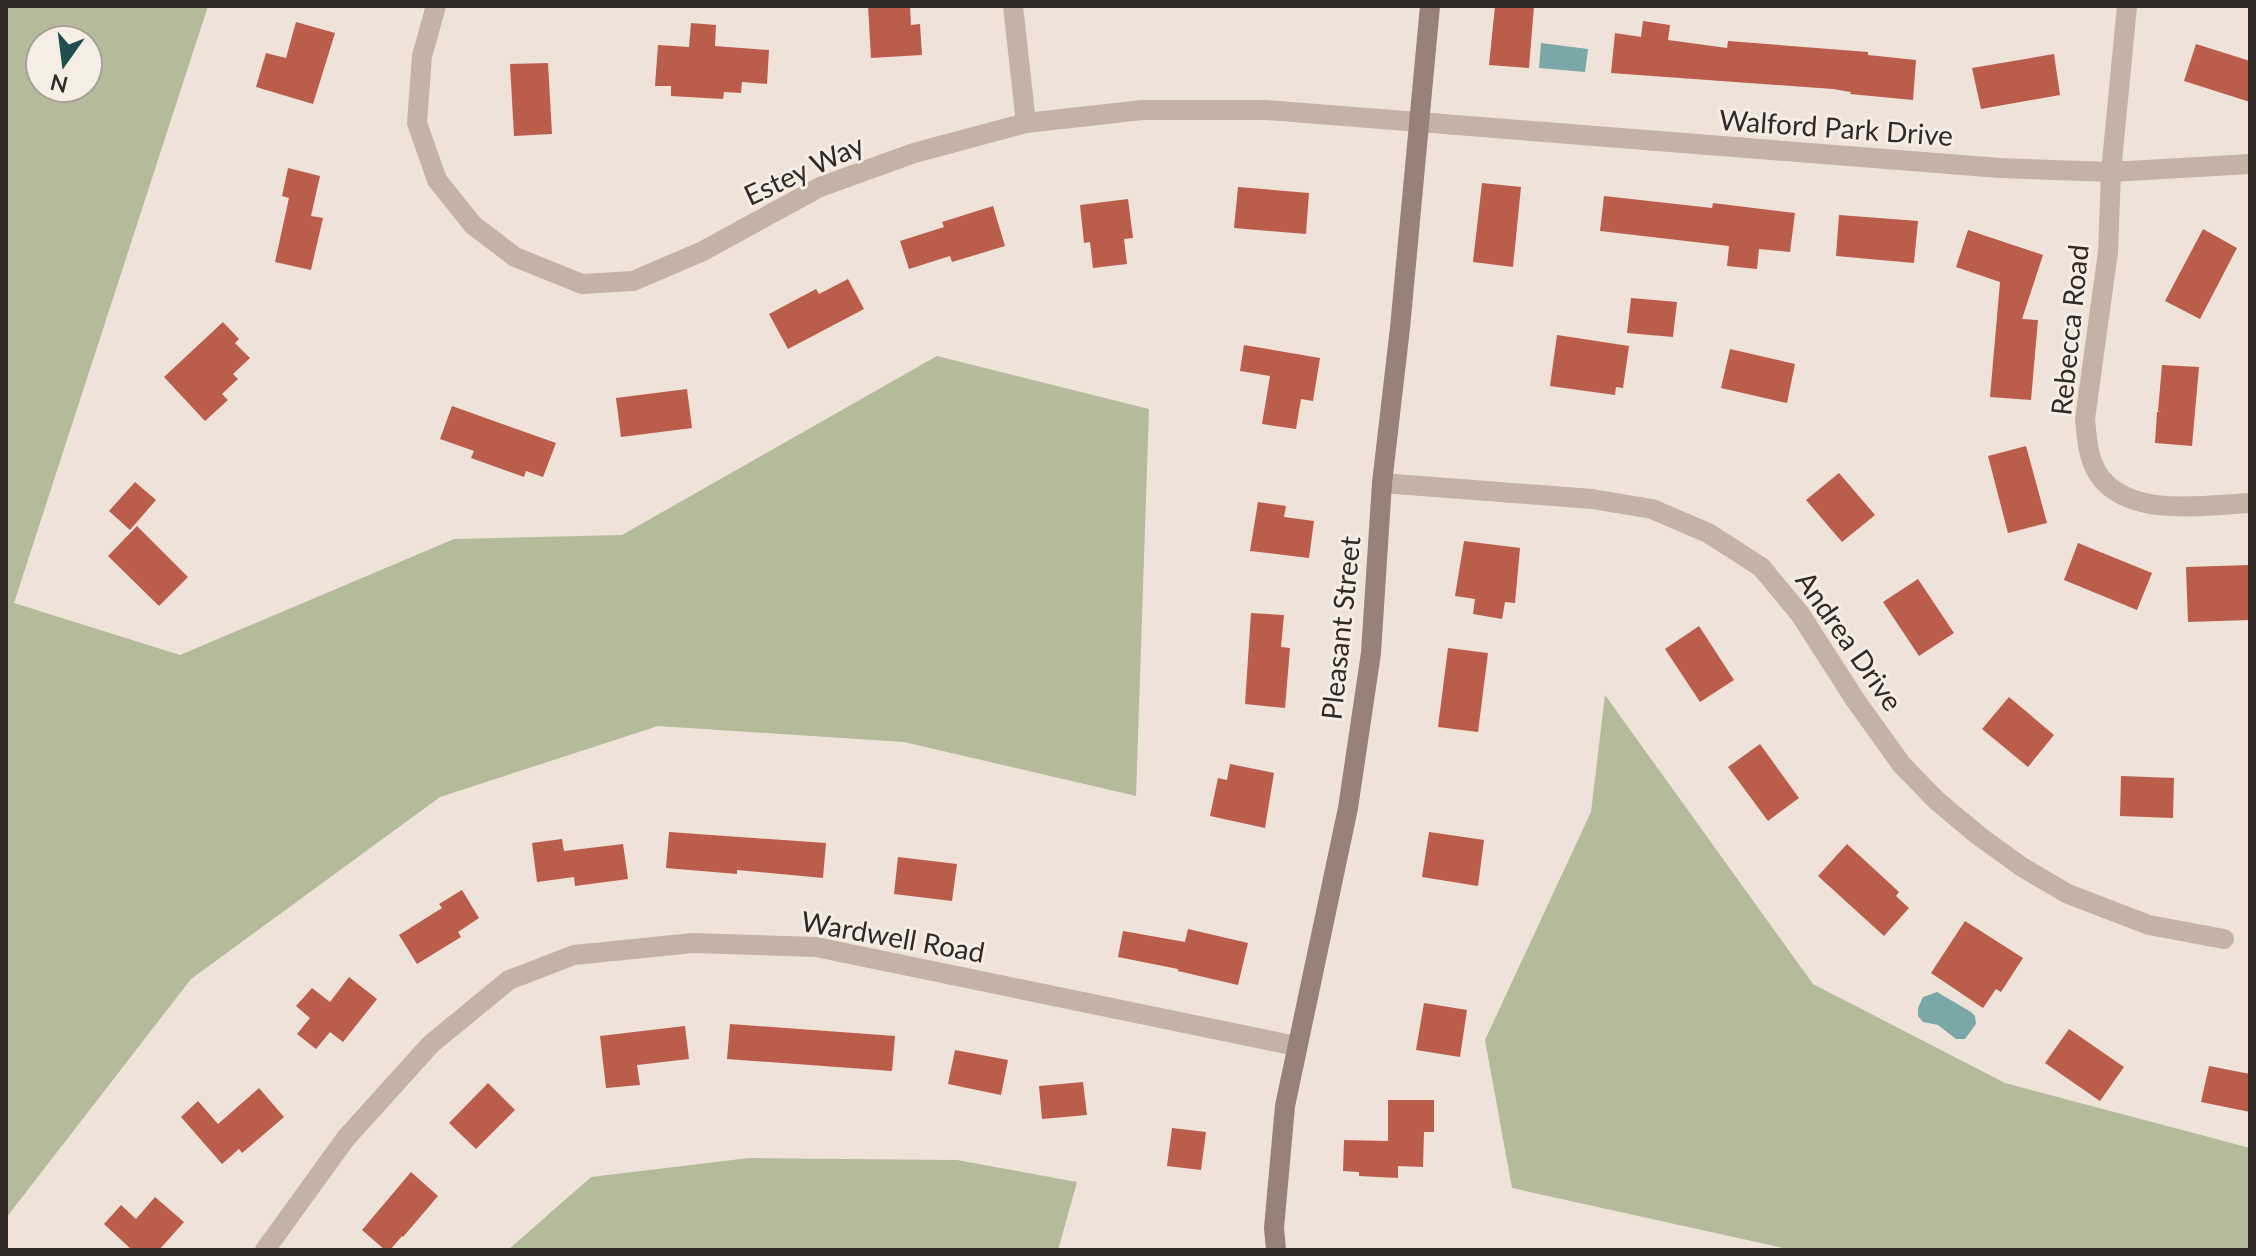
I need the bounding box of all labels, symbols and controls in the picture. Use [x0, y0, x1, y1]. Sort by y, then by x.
north arrow [24, 24, 104, 104]
text: N [48, 69, 71, 99]
street label: Walford Park Drive [1718, 102, 1954, 152]
street label: Estey Way [738, 126, 869, 212]
street label: Rebecca Road [2043, 243, 2095, 417]
street label: Pleasant Street [1313, 534, 1367, 721]
street label: Andrea Drive [1789, 564, 1910, 717]
street label: Wardwell Road [799, 903, 988, 969]

